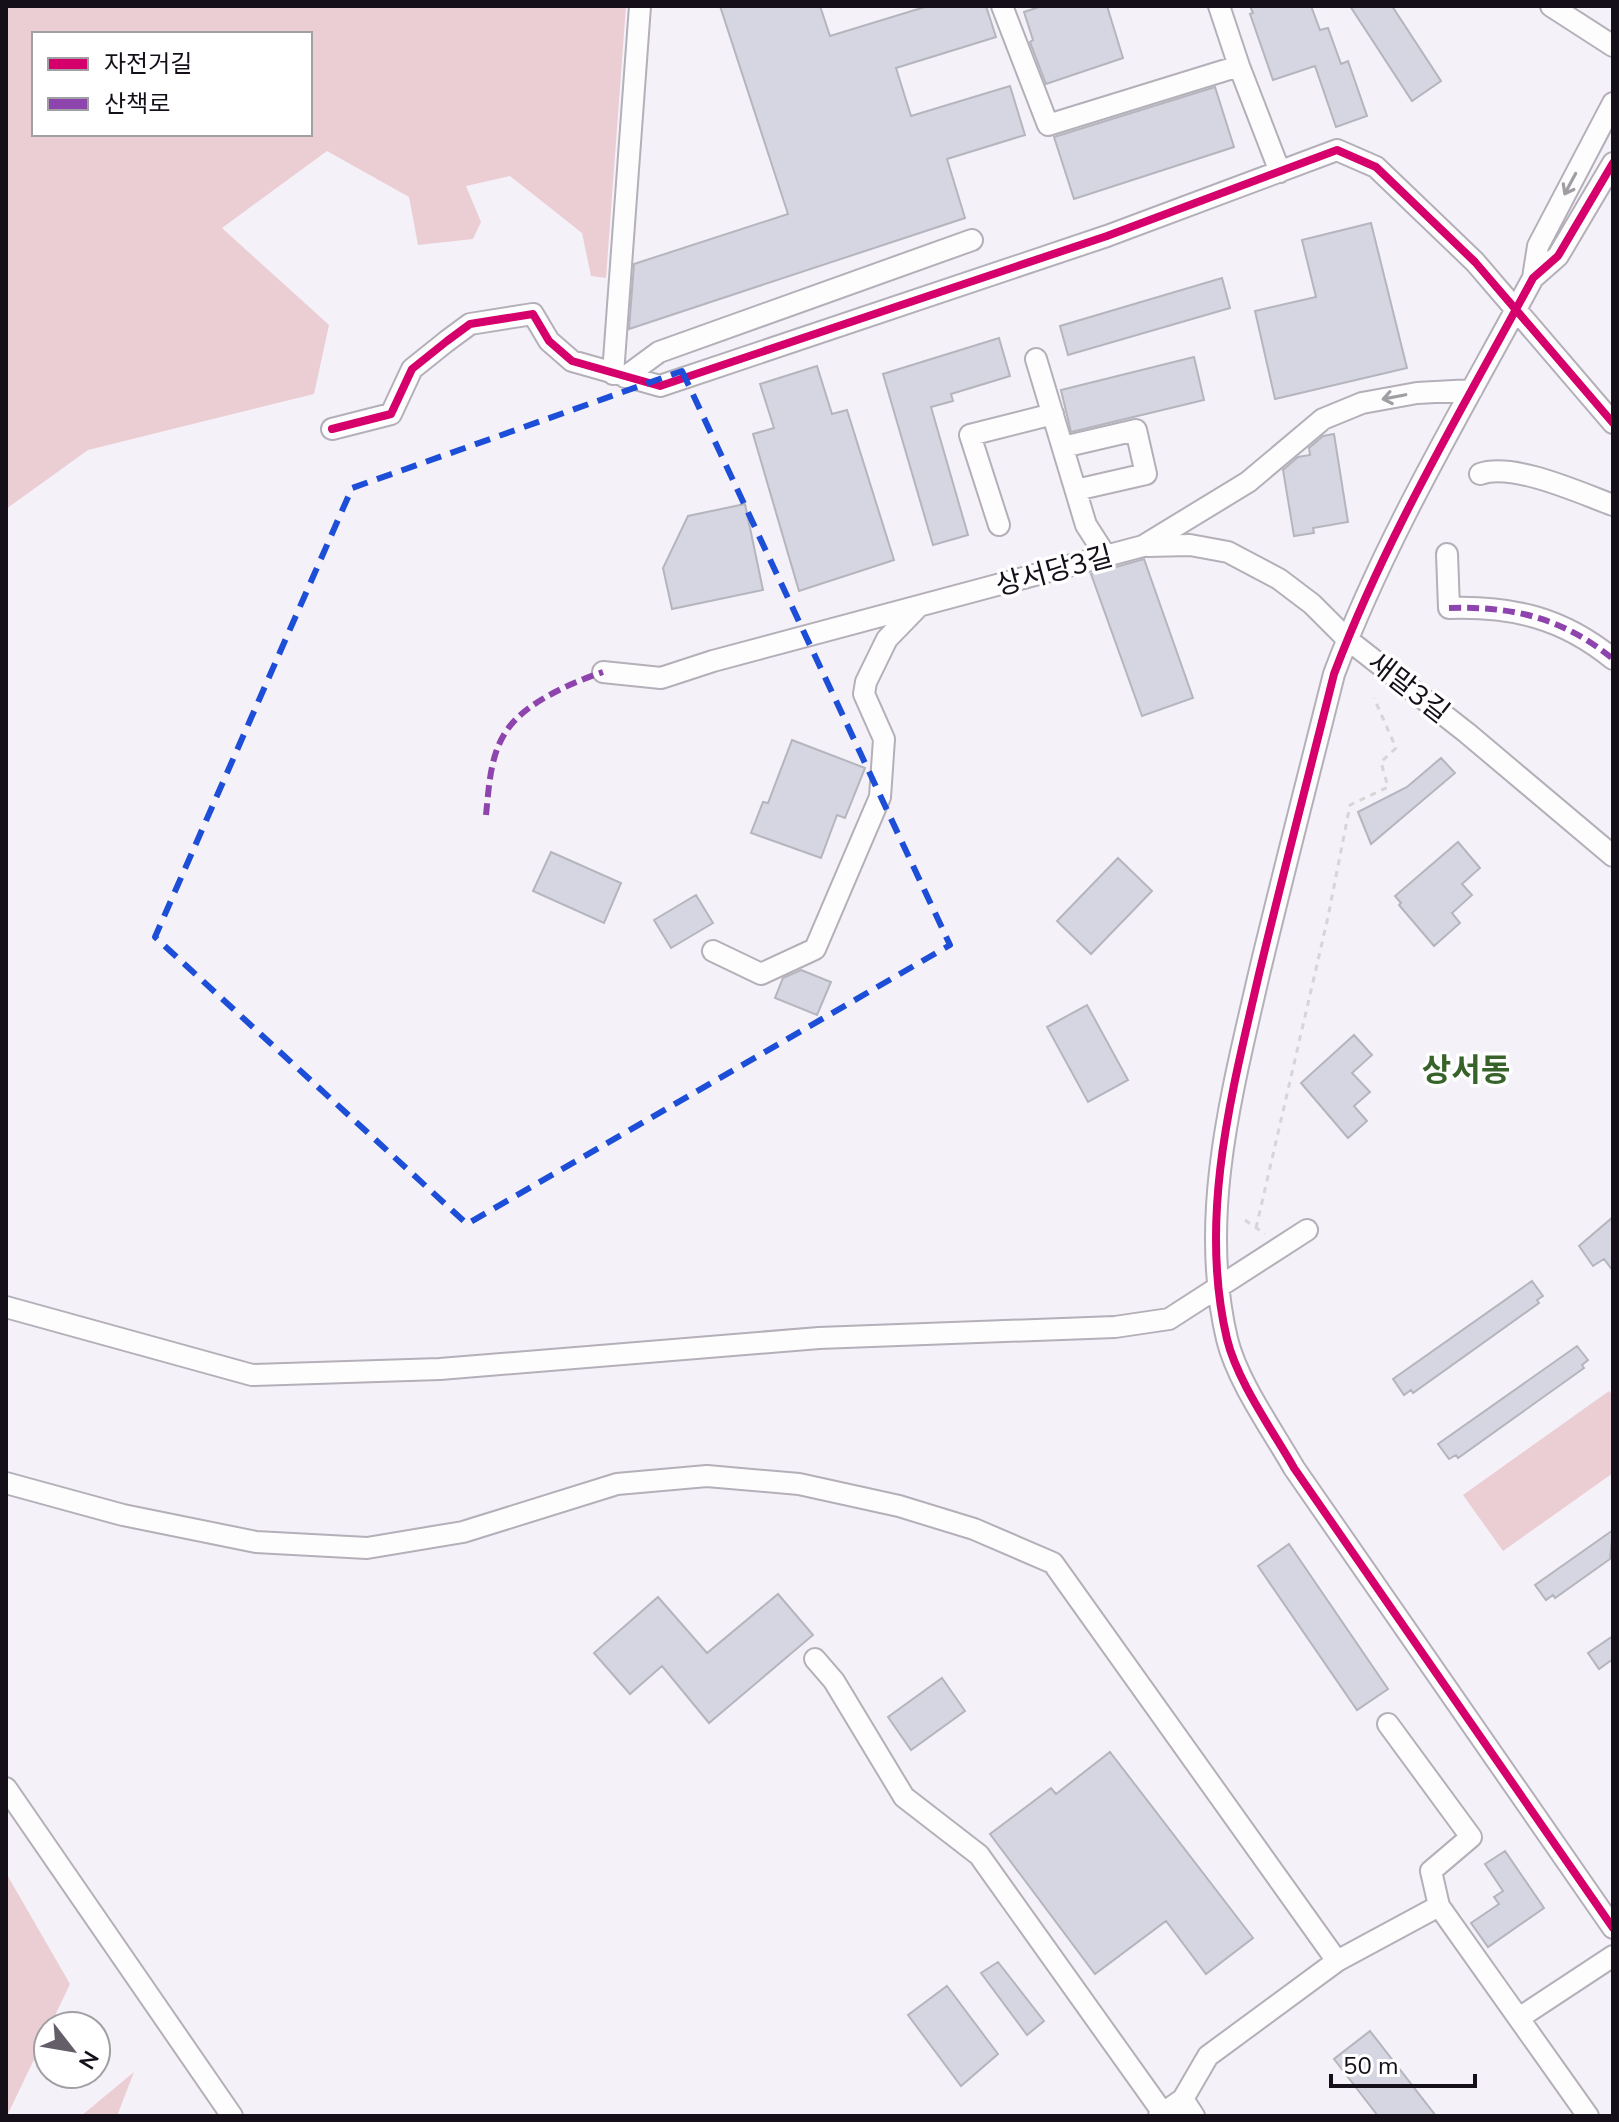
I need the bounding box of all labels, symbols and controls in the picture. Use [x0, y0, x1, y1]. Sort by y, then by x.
legend [32, 32, 312, 136]
text: 자전거길 [104, 48, 192, 80]
text: 산책로 [104, 88, 170, 120]
one-way arrow [1562, 171, 1578, 195]
one-way arrow [1382, 390, 1407, 405]
street label: 상서당3길 [991, 537, 1117, 605]
street label: 새말3길 [1360, 644, 1457, 732]
district label: 상서동 [1422, 1049, 1510, 1092]
north arrow [32, 2010, 112, 2090]
scale bar [1331, 2038, 1475, 2088]
text: N [71, 2045, 105, 2075]
text: 50 m [1343, 2050, 1399, 2082]

